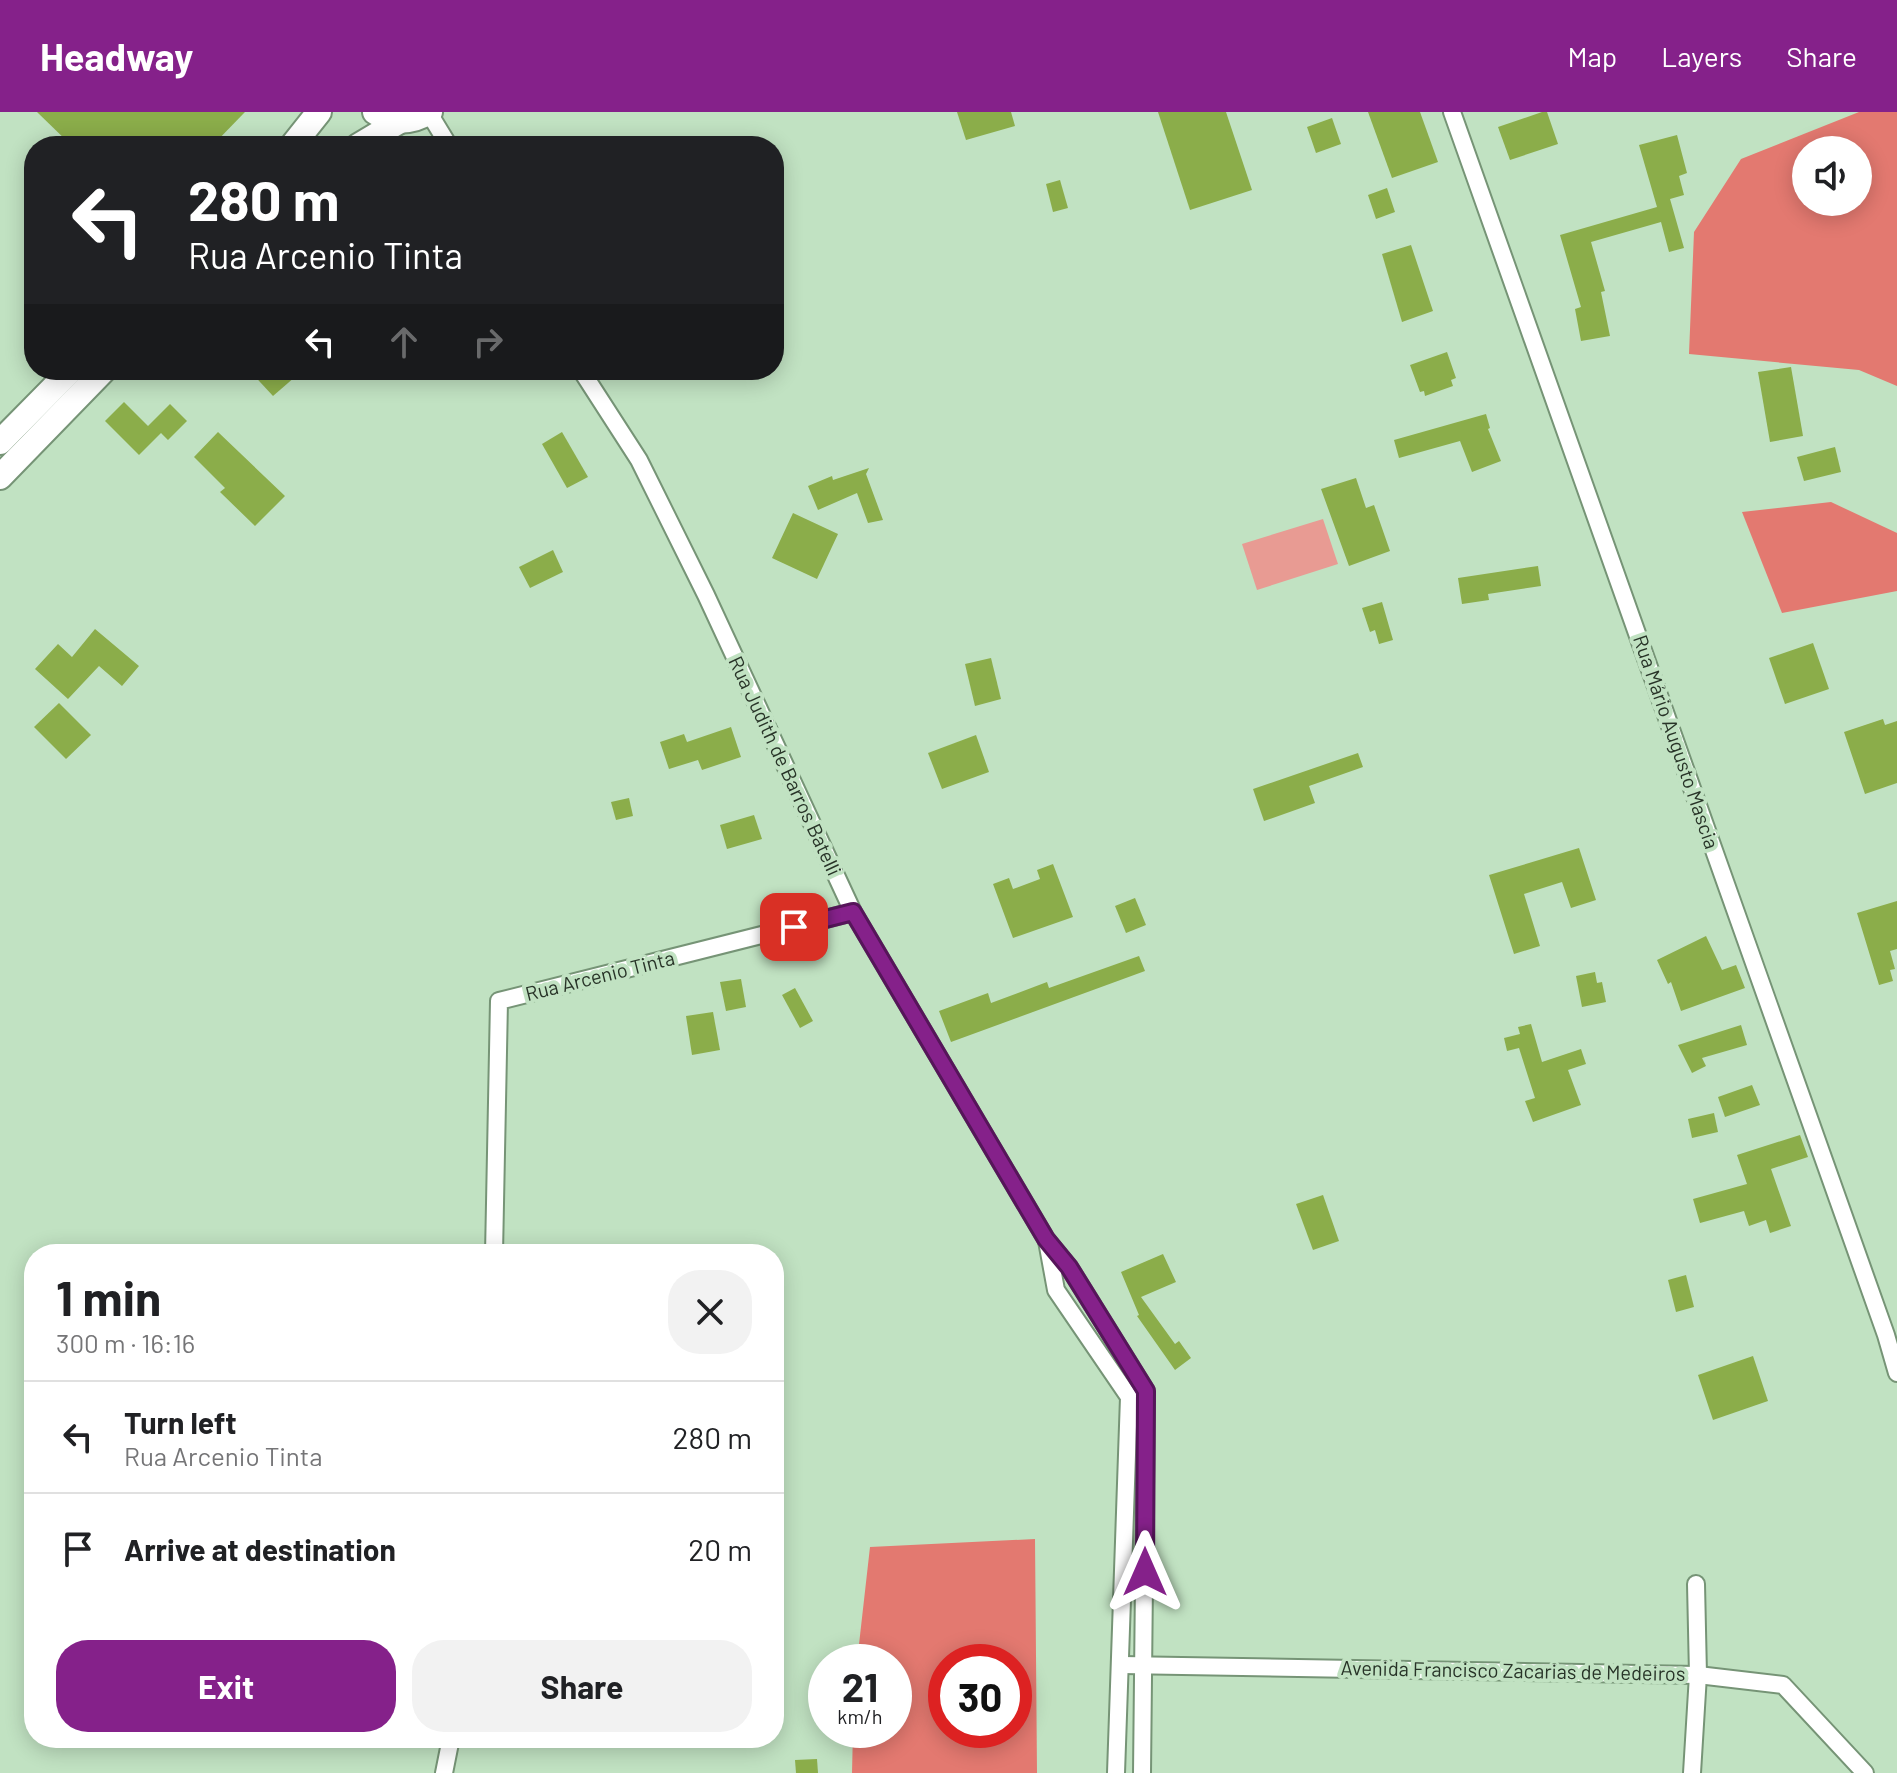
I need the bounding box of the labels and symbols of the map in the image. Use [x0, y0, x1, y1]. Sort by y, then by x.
street label: Rua Mário Augusto Mascia [1629, 632, 1725, 852]
street label: Rua Judith de Barros Batelli [724, 652, 847, 879]
pin [760, 893, 828, 961]
street label: Rua Arcenio Tinta [523, 945, 677, 1005]
position arrow [1103, 1530, 1187, 1614]
speed limit sign: 30 [928, 1644, 1032, 1748]
street label: Avenida Francisco Zacarias de Medeiros [1340, 1655, 1686, 1685]

